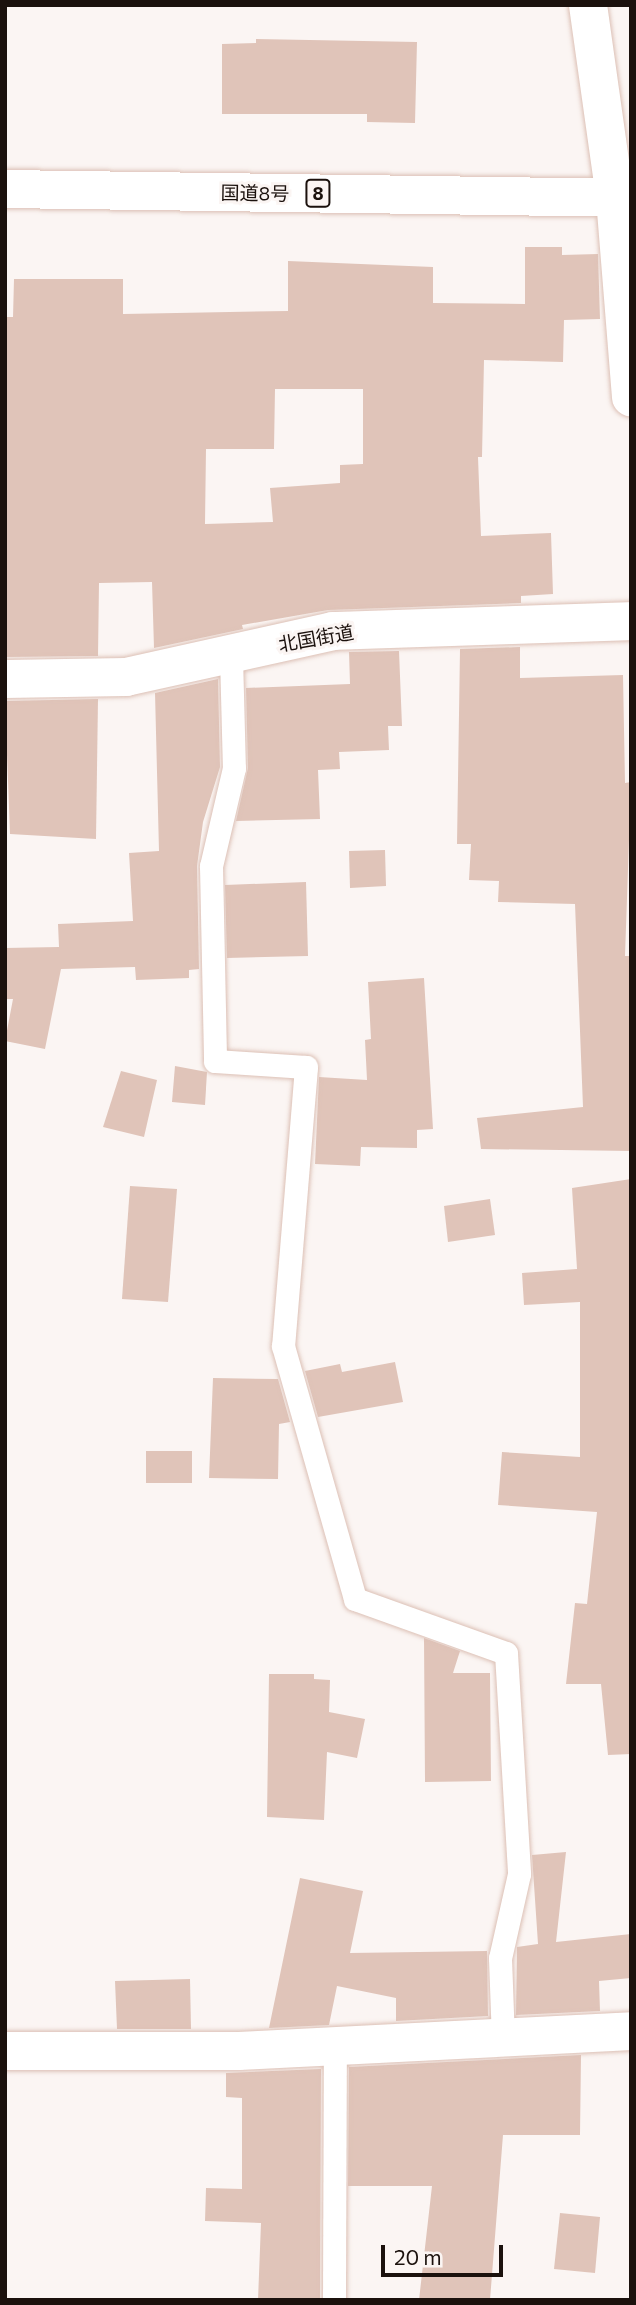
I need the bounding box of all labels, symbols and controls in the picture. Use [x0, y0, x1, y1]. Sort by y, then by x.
road number: 8 [304, 178, 332, 208]
street label: 国道8号 [221, 181, 289, 205]
street label: 北国街道 [277, 620, 355, 656]
scale bar [384, 2232, 506, 2276]
text: 20 m [394, 2244, 442, 2269]

